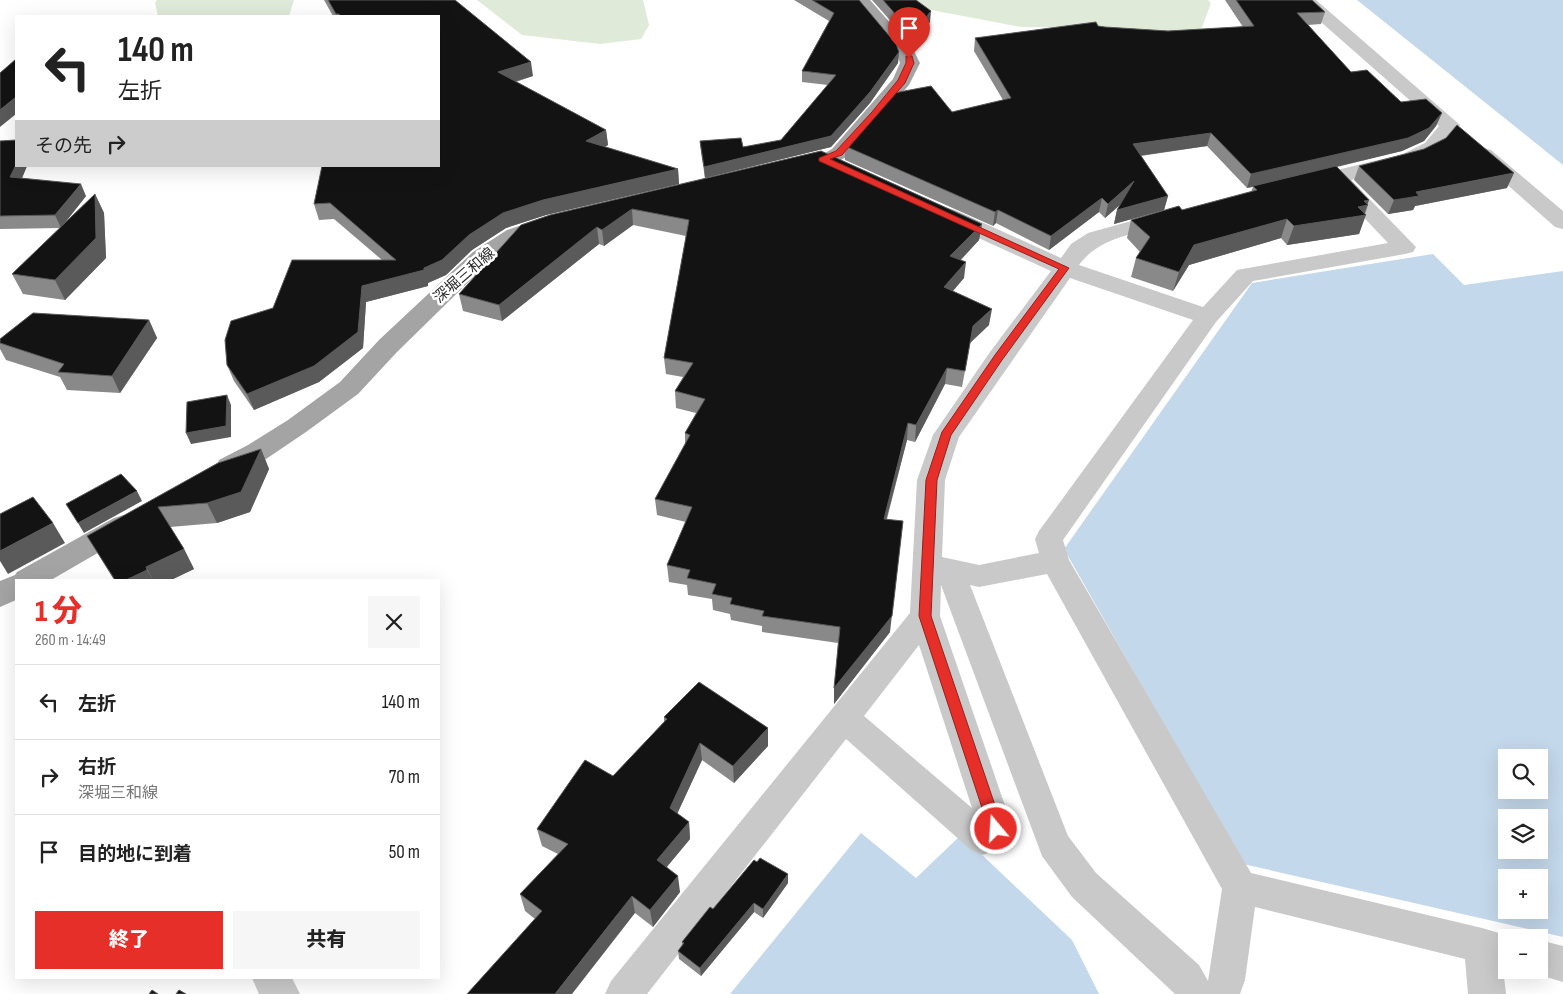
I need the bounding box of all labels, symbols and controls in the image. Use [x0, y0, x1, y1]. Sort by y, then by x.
pin [888, 7, 930, 58]
icon: arrive [895, 14, 923, 42]
text: 140 m [118, 29, 194, 72]
icon: left [35, 35, 100, 100]
text: 左折 [118, 78, 162, 105]
icon: right [102, 130, 130, 158]
text: その先 [35, 135, 92, 158]
street label: 深堀三和線 [430, 244, 499, 307]
text: 1 分 [35, 594, 82, 630]
button: close [368, 596, 420, 648]
text: 260 m · 14:49 [35, 631, 106, 650]
icon: left [35, 688, 63, 716]
text: 140 m [382, 691, 420, 714]
text: 左折 [78, 693, 116, 716]
map controls [1498, 749, 1548, 979]
button: search [1498, 749, 1548, 799]
text: 右折 [78, 756, 116, 779]
icon: right [35, 763, 63, 791]
text: 70 m [389, 766, 420, 789]
text: 深堀三和線 [78, 784, 158, 803]
position arrow [969, 802, 1021, 854]
button: layers [1498, 809, 1548, 859]
icon: arrive [35, 838, 63, 866]
text: 50 m [389, 841, 420, 864]
text: 目的地に到着 [78, 843, 192, 866]
button: + [1498, 869, 1548, 919]
button: 終了 [35, 911, 223, 969]
button: 共有 [233, 911, 420, 969]
button: − [1498, 929, 1548, 979]

